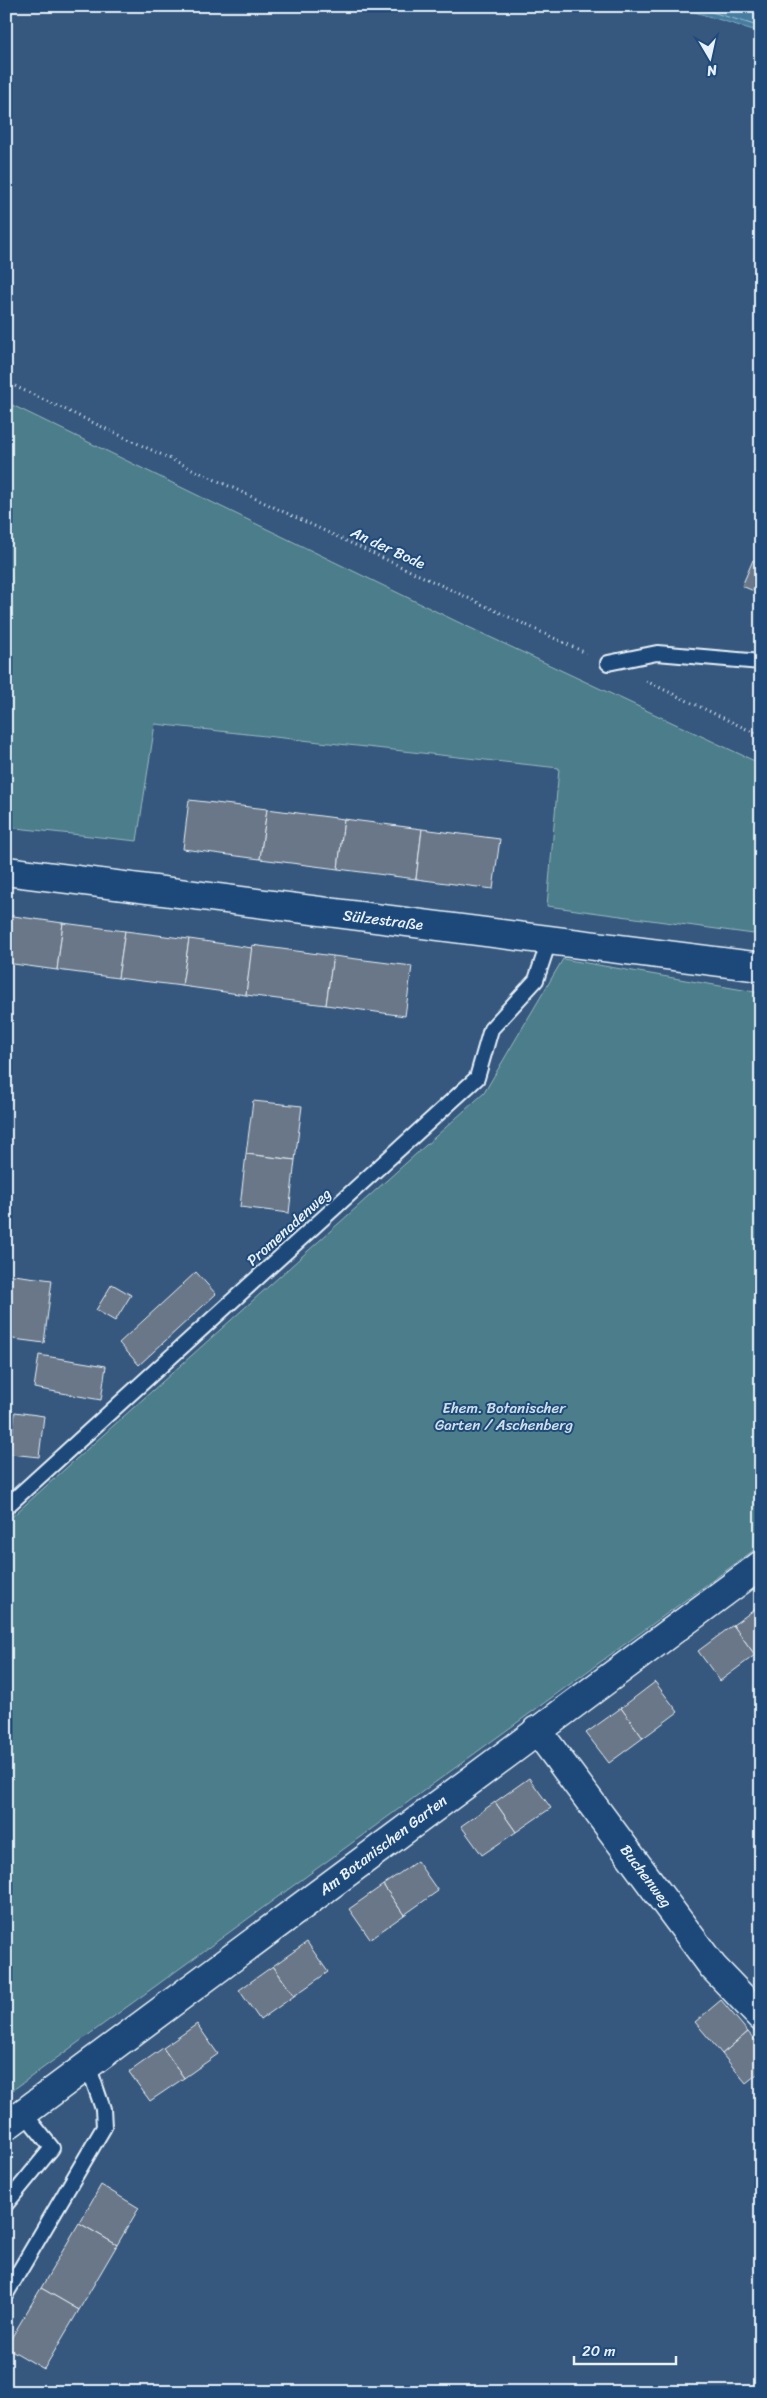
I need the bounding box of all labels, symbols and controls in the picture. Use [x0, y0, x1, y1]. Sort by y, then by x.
north arrow [684, 32, 734, 82]
text: N [705, 57, 720, 83]
street label: An der Bode [345, 519, 430, 577]
street label: Sülzestraße [341, 902, 425, 938]
street label: Promenadenweg [240, 1181, 338, 1273]
park label: Ehem. Botanischer Garten / Aschenberg [435, 1395, 573, 1438]
street label: Am Botanischen Garten [312, 1788, 453, 1903]
street label: Buchenweg [613, 1839, 679, 1914]
scale bar [574, 2333, 677, 2365]
text: 20 m [582, 2338, 616, 2364]

